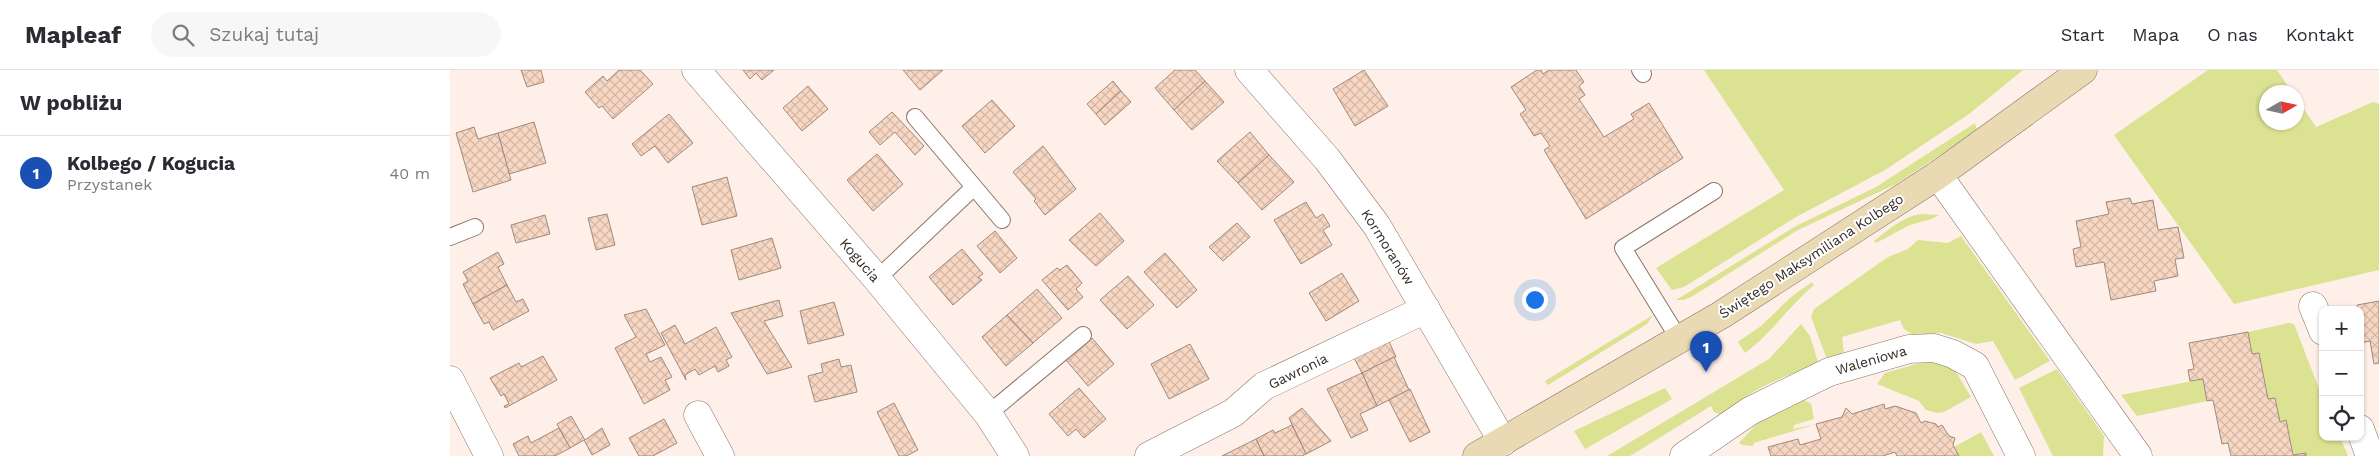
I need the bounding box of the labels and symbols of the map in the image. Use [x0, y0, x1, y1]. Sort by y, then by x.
north arrow [2259, 85, 2304, 130]
street label: Świętego Maksymiliana Kolbego [1716, 190, 1906, 322]
street label: Kormoranów [1358, 206, 1418, 288]
street label: Kogucia [837, 235, 883, 285]
your location [1522, 287, 1548, 313]
pin: 1 [1690, 331, 1722, 372]
street label: Waleniowa [1834, 342, 1908, 378]
street label: Gawronia [1266, 350, 1330, 392]

